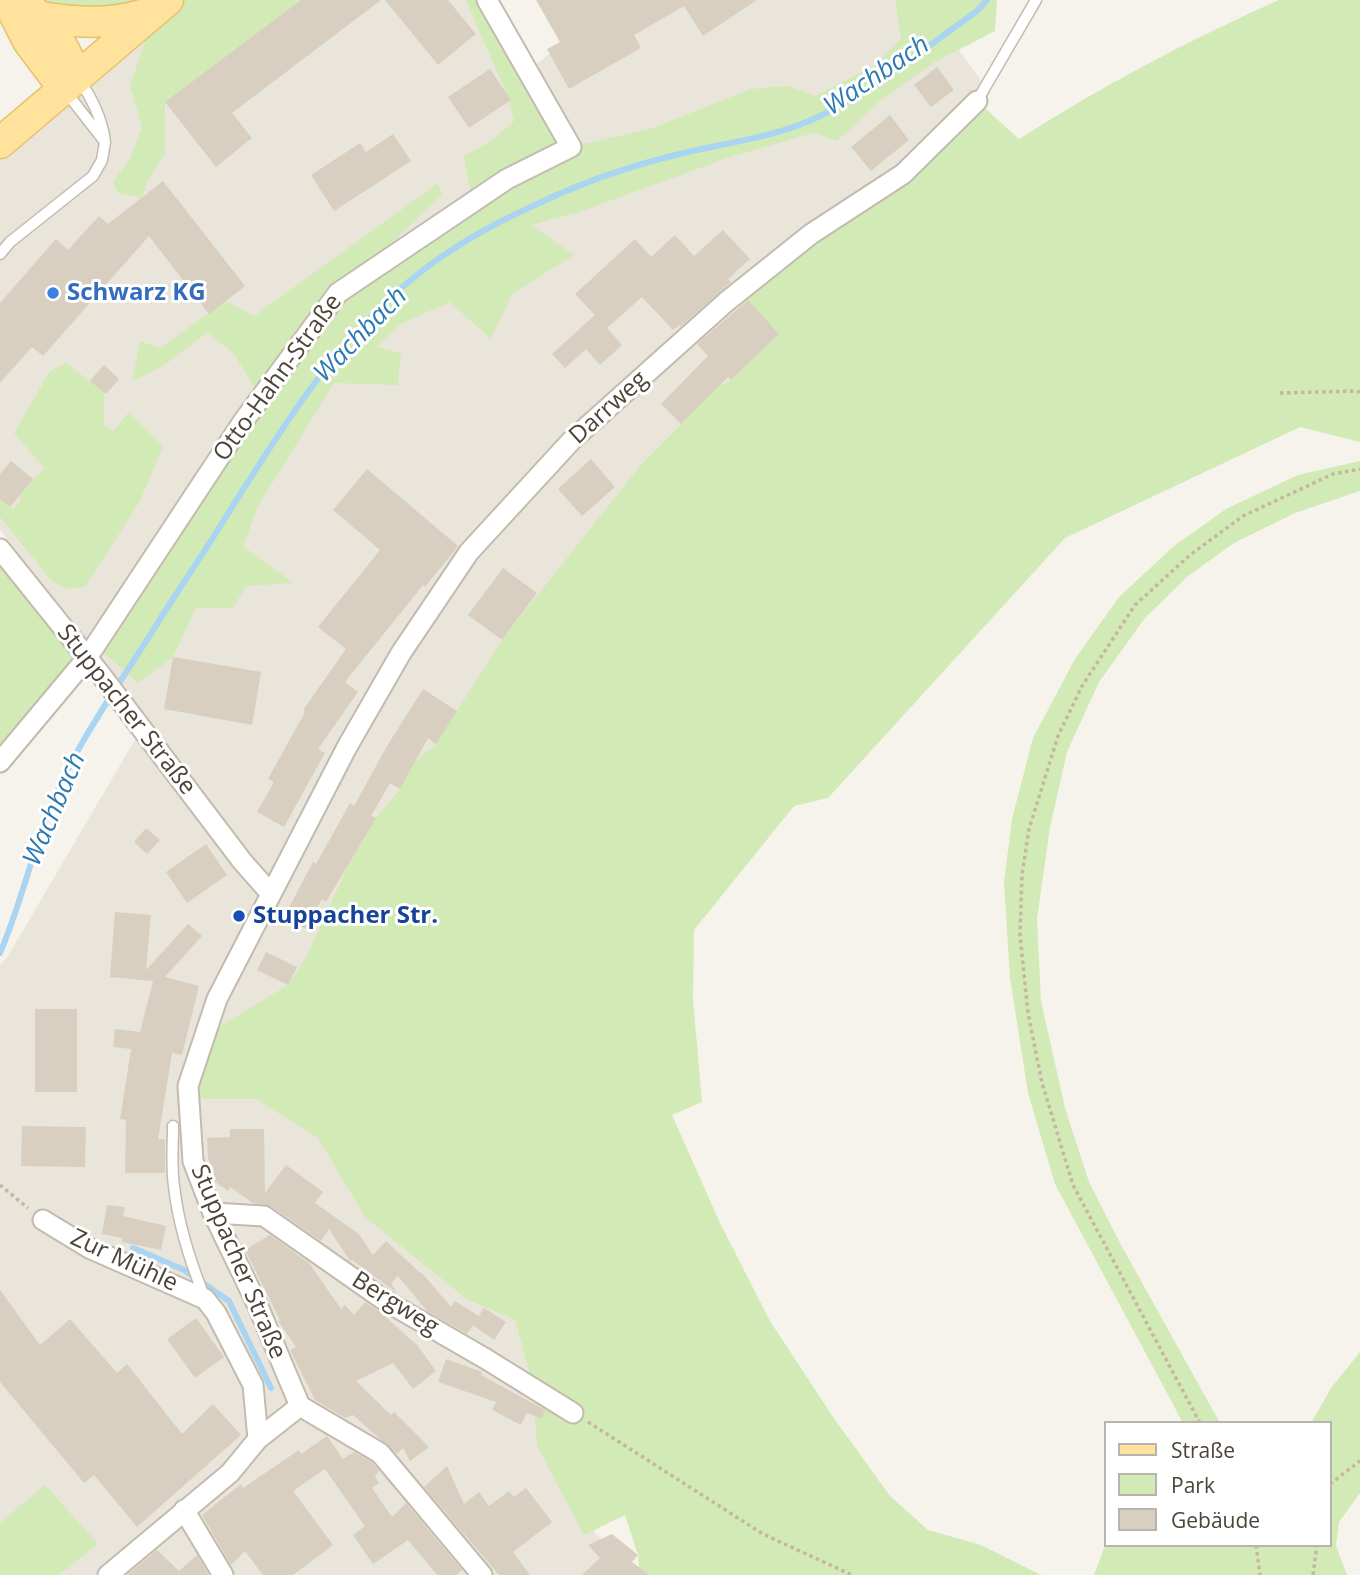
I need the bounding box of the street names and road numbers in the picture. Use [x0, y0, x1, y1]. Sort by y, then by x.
street label: Otto-Hahn-Straße [208, 289, 348, 467]
street label: Darrweg [564, 365, 654, 451]
street label: Stuppacher Straße [51, 619, 201, 801]
street label: Stuppacher Straße [184, 1161, 292, 1363]
street label: Zur Mühle [66, 1224, 182, 1298]
street label: Bergweg [346, 1266, 444, 1342]

